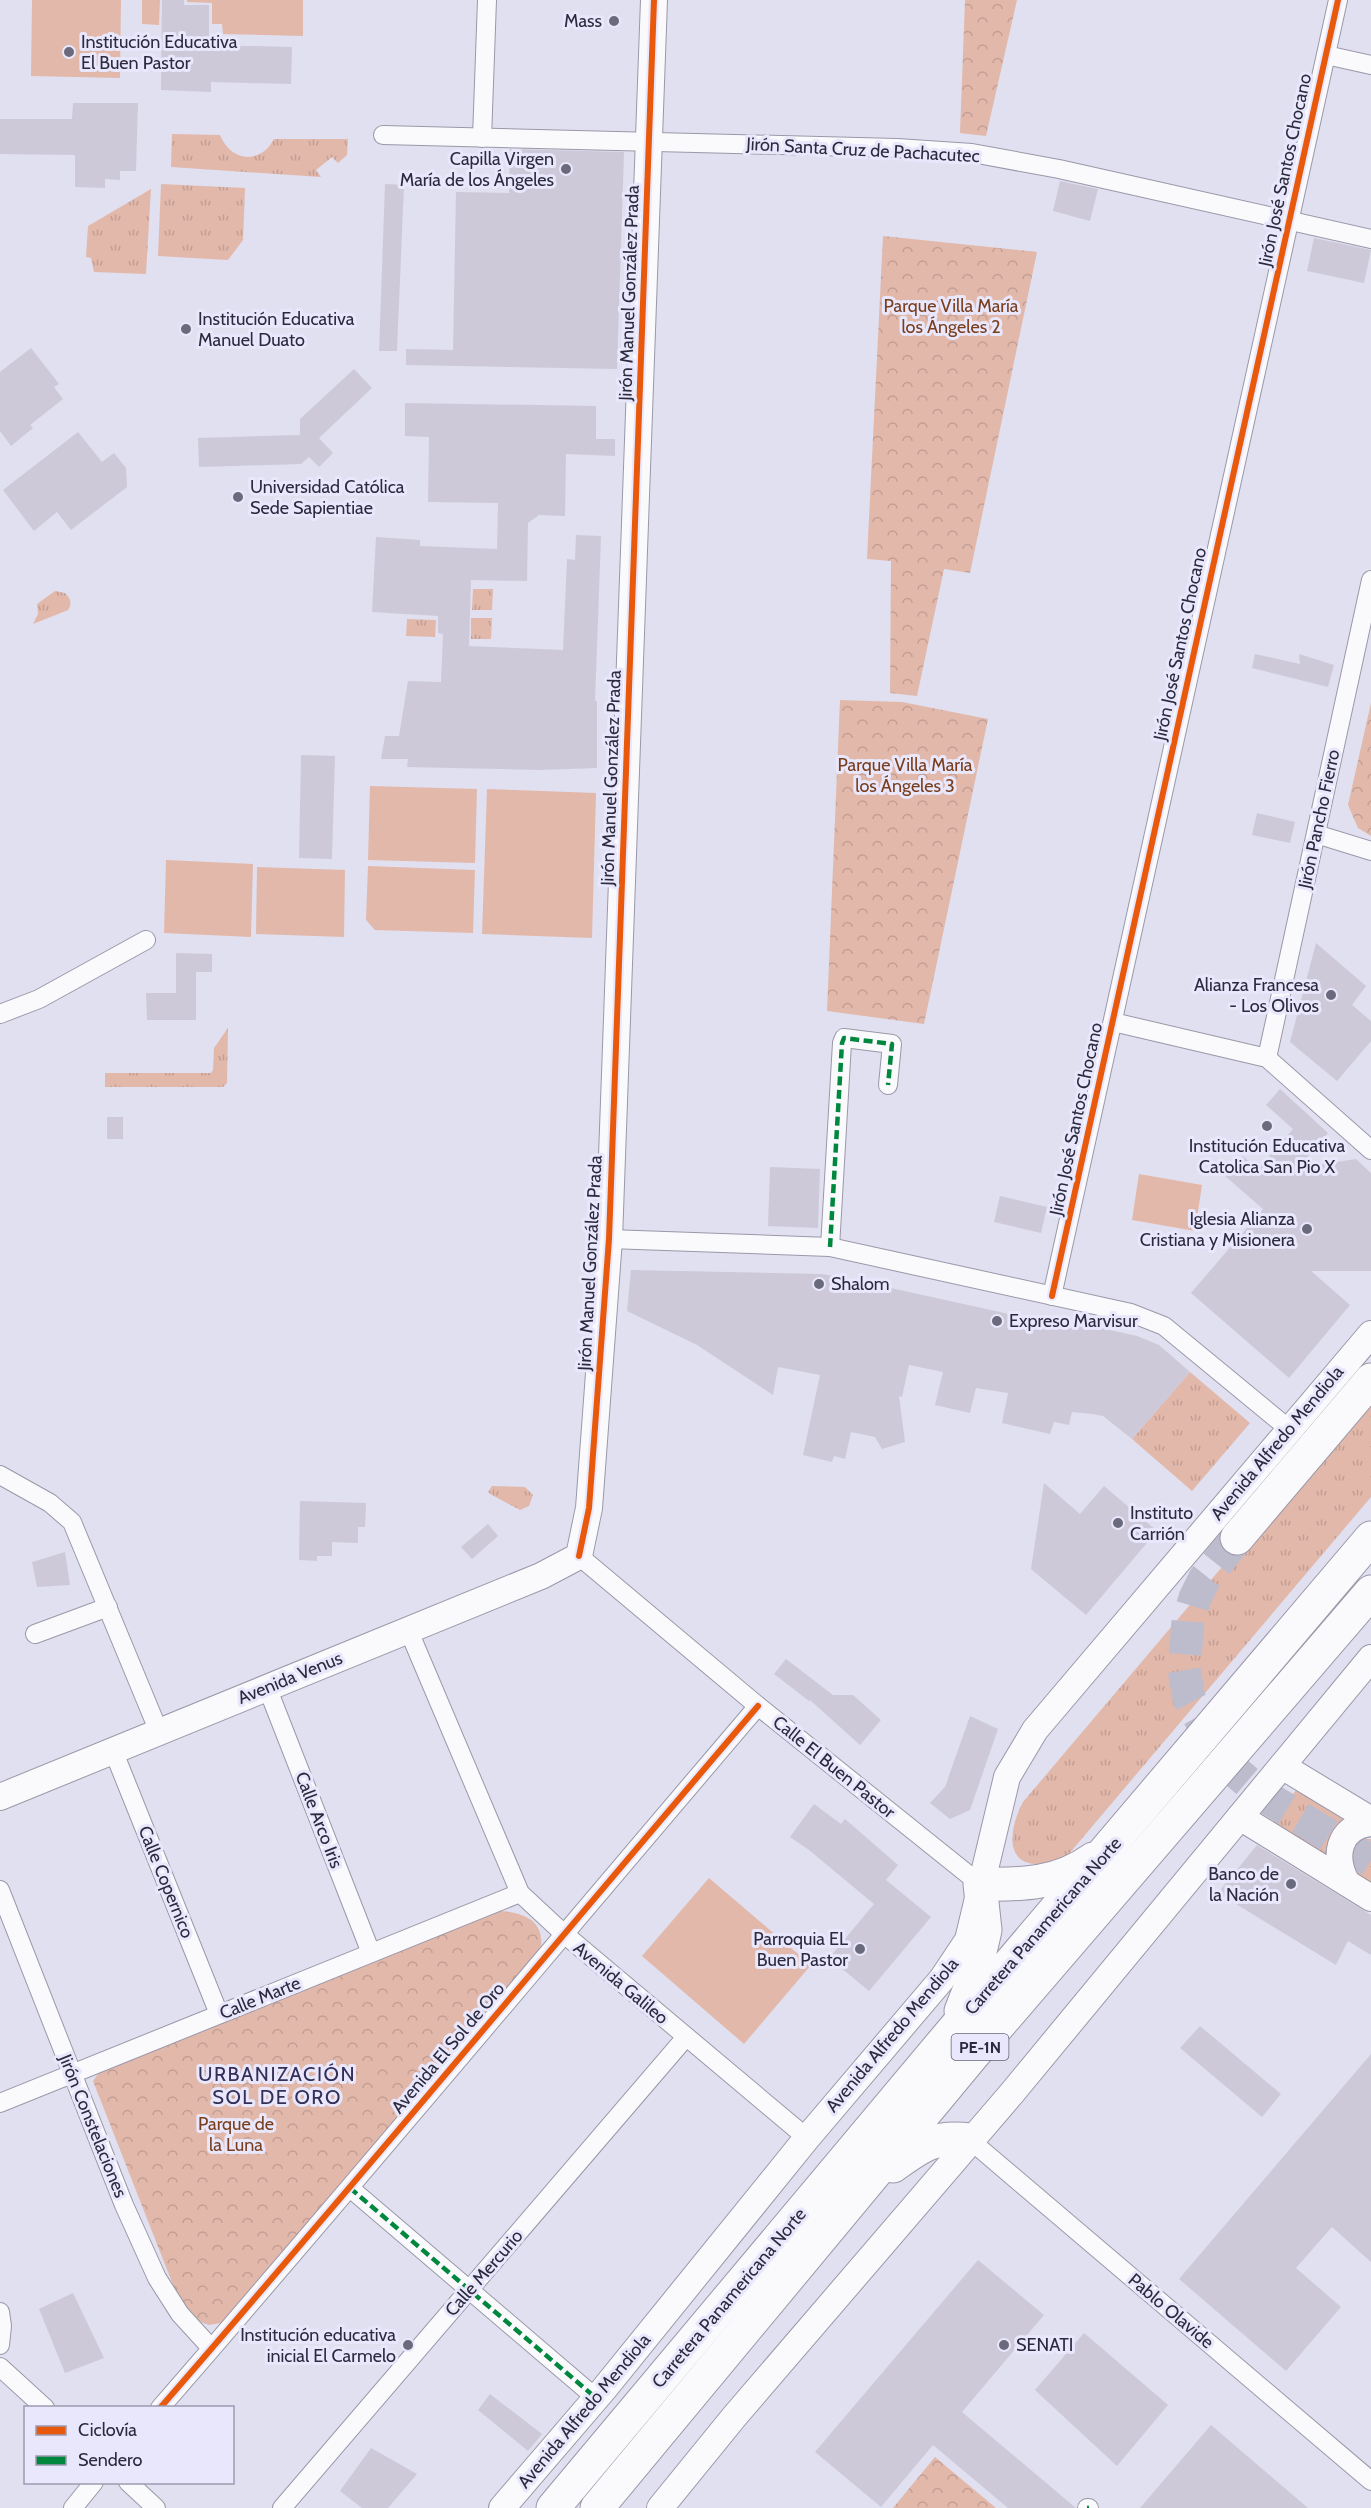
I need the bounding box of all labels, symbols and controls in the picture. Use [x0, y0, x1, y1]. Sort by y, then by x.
place label: Mass [564, 10, 602, 32]
marker: Mass [607, 14, 621, 28]
place label: Institución Educativa El Buen Pastor [81, 31, 238, 74]
marker: Institución Educativa El Buen Pastor [62, 45, 76, 59]
street label: Jirón José Santos Chocano [1254, 71, 1316, 269]
street label: Jirón Santa Cruz de Pachacutec [745, 133, 980, 167]
place label: Capilla Virgen María de los Ángeles [400, 148, 554, 191]
marker: Capilla Virgen María de los Ángeles [559, 162, 573, 176]
street label: Jirón Manuel González Prada [614, 184, 644, 402]
park label: Parque Villa María los Ángeles 2 [884, 295, 1019, 338]
place label: Institución Educativa Manuel Duato [198, 308, 355, 351]
marker: Institución Educativa Manuel Duato [179, 322, 193, 336]
place label: Universidad Católica Sede Sapientiae [250, 476, 405, 519]
marker: Universidad Católica Sede Sapientiae [231, 490, 245, 504]
street label: Jirón José Santos Chocano [1149, 545, 1211, 743]
street label: Jirón Manuel González Prada [596, 669, 626, 887]
street label: Jirón Pancho Fierro [1293, 747, 1345, 892]
park label: Parque Villa María los Ángeles 3 [838, 754, 973, 797]
place label: Alianza Francesa - Los Olivos [1194, 974, 1319, 1017]
marker: Alianza Francesa - Los Olivos [1324, 988, 1338, 1002]
street label: Jirón José Santos Chocano [1045, 1020, 1107, 1218]
marker: Institución Educativa Catolica San Pio X [1260, 1119, 1274, 1133]
place label: Institución Educativa Catolica San Pio X [1189, 1135, 1346, 1178]
street label: Jirón Manuel González Prada [573, 1154, 607, 1372]
place label: Iglesia Alianza Cristiana y Misionera [1140, 1208, 1295, 1251]
marker: Iglesia Alianza Cristiana y Misionera [1300, 1222, 1314, 1236]
place label: Shalom [831, 1273, 890, 1295]
marker: Shalom [812, 1277, 826, 1291]
place label: Expreso Marvisur [1009, 1310, 1138, 1332]
marker: Expreso Marvisur [990, 1314, 1004, 1328]
street label: Avenida Alfredo Mendiola [1206, 1361, 1348, 1525]
place label: Instituto Carrión [1130, 1502, 1193, 1545]
marker: Instituto Carrión [1111, 1516, 1125, 1530]
street label: Avenida Venus [234, 1647, 346, 1709]
street label: Calle El Buen Pastor [768, 1711, 900, 1823]
street label: Calle Arco Iris [291, 1769, 347, 1871]
street label: Calle Copernico [134, 1823, 199, 1941]
street label: Carretera Panamericana Norte [960, 1833, 1126, 2019]
place label: Banco de la Nación [1208, 1863, 1279, 1906]
marker: Banco de la Nación [1284, 1877, 1298, 1891]
place label: Parroquia EL Buen Pastor [753, 1928, 848, 1971]
street label: Avenida Galileo [569, 1937, 673, 2029]
marker: Parroquia EL Buen Pastor [853, 1942, 867, 1956]
street label: Avenida Alfredo Mendiola [821, 1953, 963, 2117]
street label: Calle Marte [216, 1972, 304, 2024]
street label: Avenida El Sol de Oro [387, 1978, 509, 2118]
road number: PE-1N [952, 2034, 1008, 2060]
street label: Jirón Constelaciones [54, 2050, 132, 2201]
district label: URBANIZACIÓN SOL DE ORO [198, 2062, 356, 2109]
park label: Parque de la Luna [198, 2113, 274, 2156]
street label: Carretera Panamericana Norte [647, 2204, 811, 2392]
street label: Calle Mercurio [440, 2225, 528, 2321]
street label: Pablo Olavide [1124, 2269, 1218, 2353]
place label: Institución educativa inicial El Carmelo [240, 2324, 396, 2367]
street label: Avenida Alfredo Mendiola [513, 2329, 655, 2493]
place label: SENATI [1016, 2334, 1073, 2356]
marker: Institución educativa inicial El Carmelo [401, 2338, 415, 2352]
marker: SENATI [997, 2338, 1011, 2352]
legend [24, 2406, 234, 2484]
text: Ciclovía [78, 2419, 137, 2441]
text: Sendero [78, 2449, 142, 2471]

